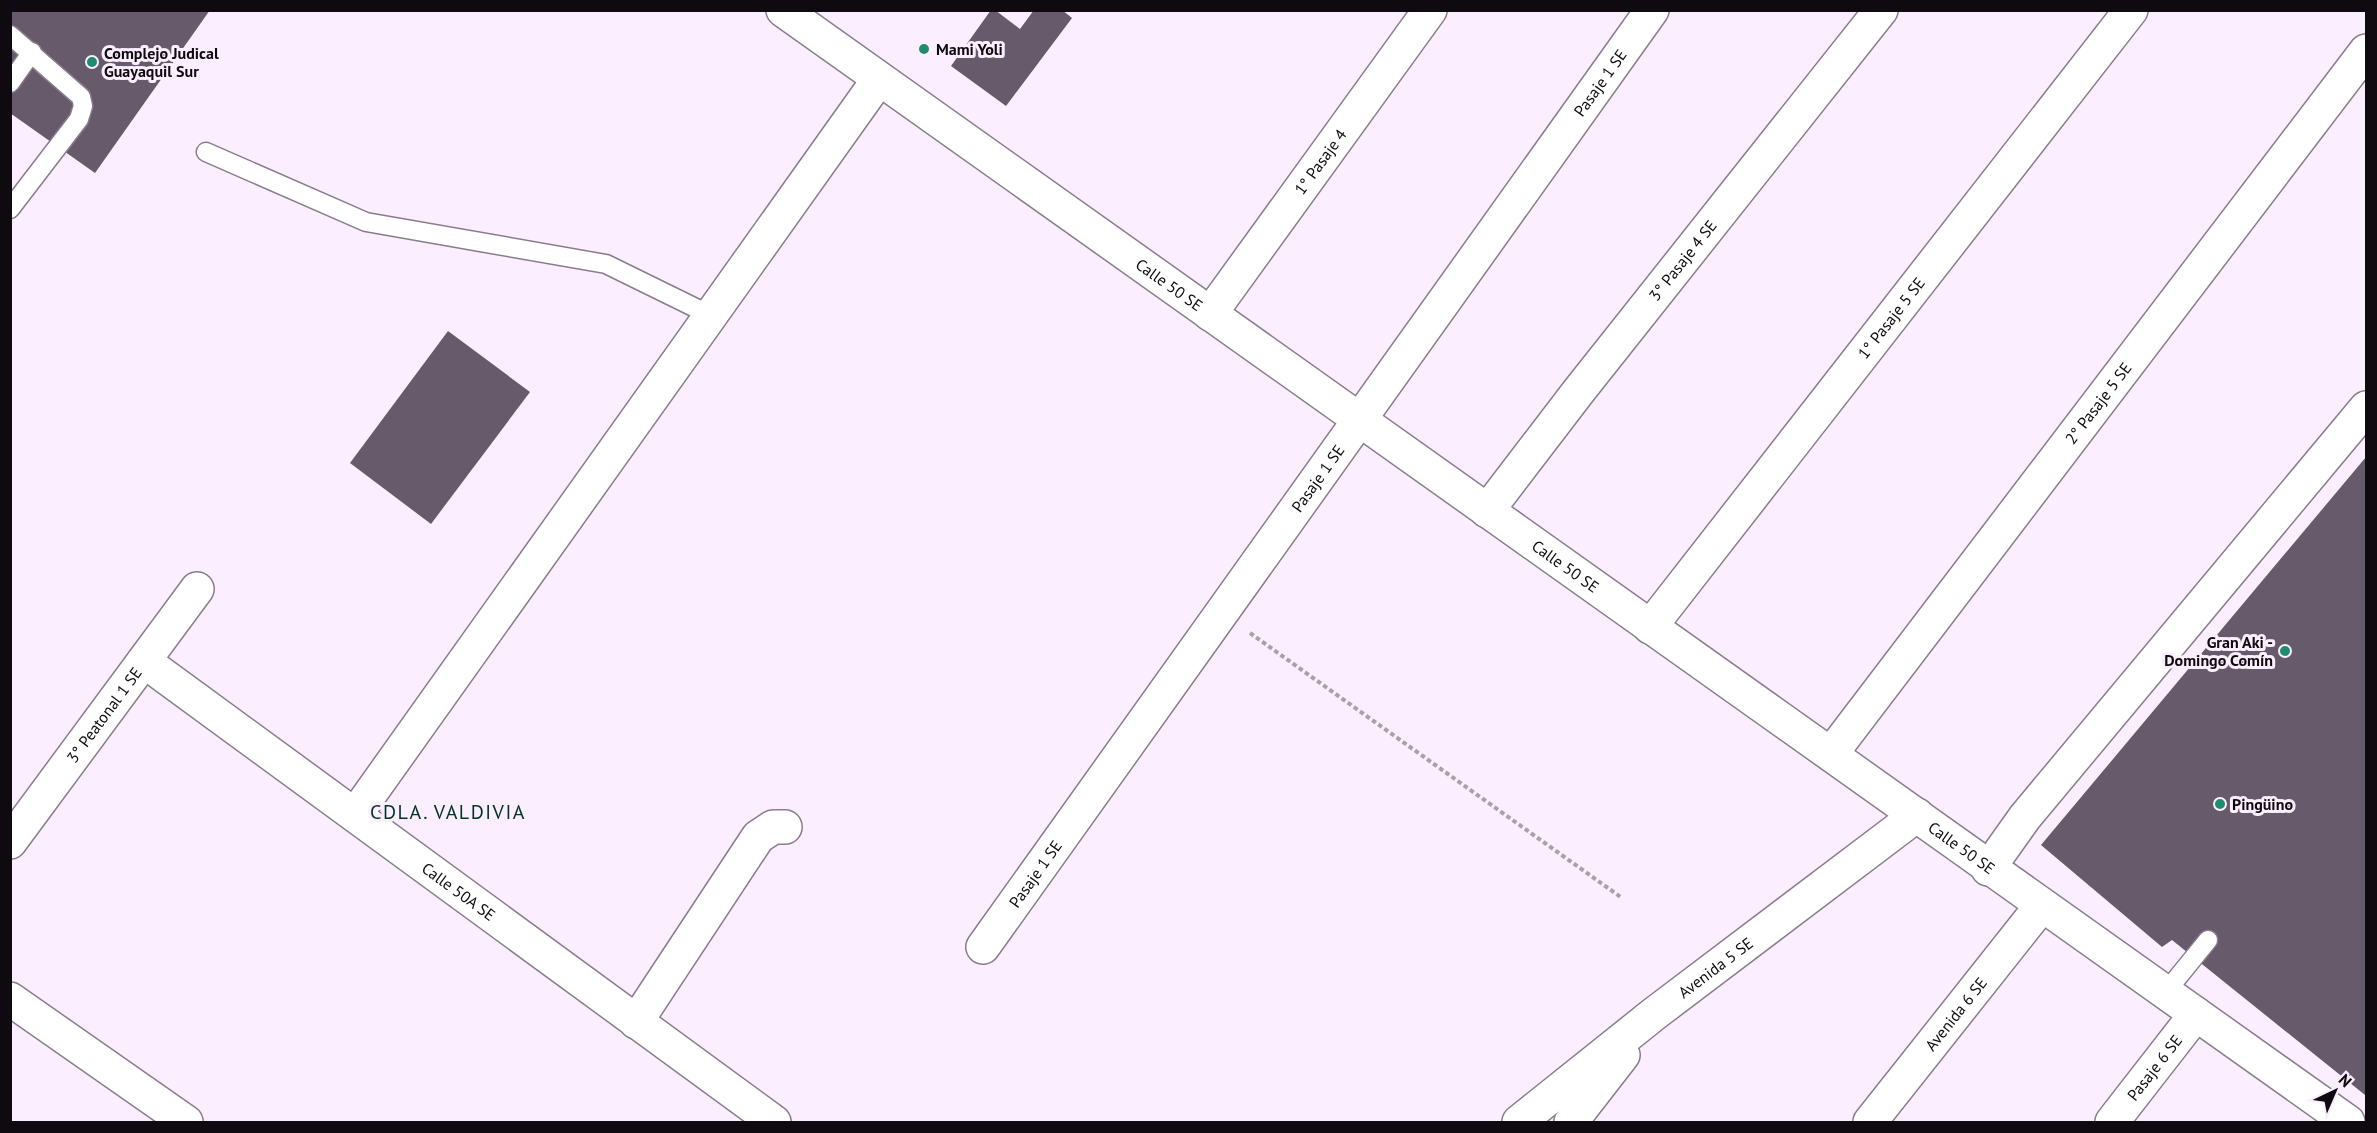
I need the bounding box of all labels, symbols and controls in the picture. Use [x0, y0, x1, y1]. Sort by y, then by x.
place label: Mami Yoli [936, 39, 1003, 59]
marker: Mami Yoli [917, 42, 931, 56]
place label: Complejo Judical Guayaquil Sur [104, 43, 219, 81]
street label: Pasaje 1 SE [1569, 45, 1631, 120]
marker: Complejo Judical Guayaquil Sur [85, 55, 99, 69]
street label: 1° Pasaje 4 [1290, 125, 1351, 198]
street label: 3° Pasaje 4 SE [1644, 216, 1721, 305]
street label: Calle 50 SE [1132, 254, 1207, 315]
street label: 1° Pasaje 5 SE [1853, 273, 1929, 362]
street label: 2° Pasaje 5 SE [2061, 358, 2136, 448]
street label: Pasaje 1 SE [1287, 441, 1348, 516]
street label: Calle 50 SE [1528, 535, 1603, 597]
place label: Gran Aki - Domingo Comín [2164, 632, 2273, 670]
marker: Gran Aki - Domingo Comín [2278, 644, 2292, 658]
street label: 3° Peatonal 1 SE [62, 663, 146, 767]
place label: Pingüino [2232, 794, 2293, 814]
marker: Pingüino [2213, 797, 2227, 811]
district label: CDLA. VALDIVIA [370, 799, 526, 825]
street label: Calle 50 SE [1924, 817, 1999, 878]
street label: Pasaje 1 SE [1005, 836, 1066, 911]
street label: Calle 50A SE [418, 858, 499, 925]
street label: Avenida 5 SE [1674, 933, 1757, 1002]
street label: Avenida 6 SE [1920, 973, 1991, 1055]
street label: Pasaje 6 SE [2123, 1031, 2186, 1104]
north arrow [2305, 1061, 2365, 1121]
text: N [2335, 1069, 2356, 1091]

